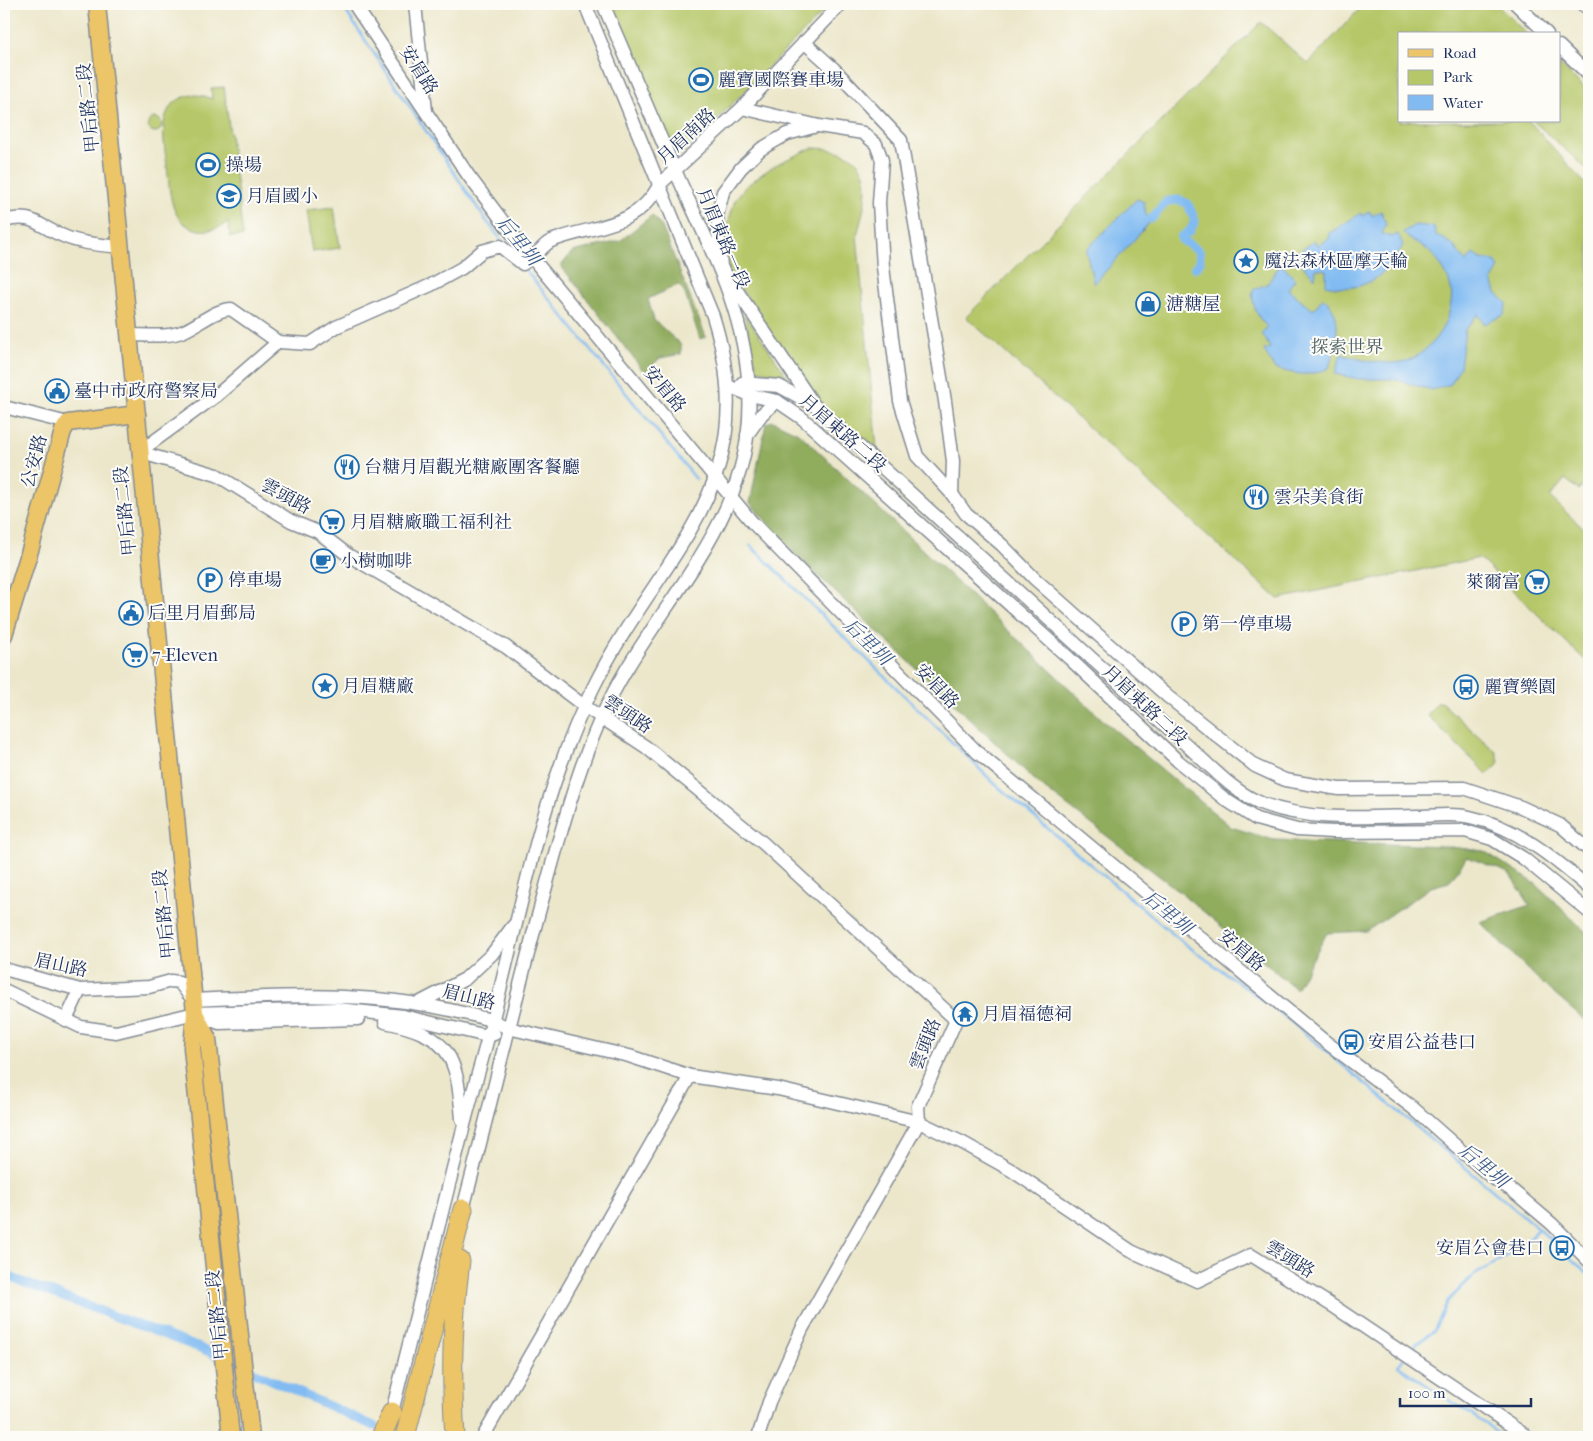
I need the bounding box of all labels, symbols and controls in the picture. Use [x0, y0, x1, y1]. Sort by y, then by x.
legend [1398, 32, 1560, 122]
street label: 安眉路 [395, 42, 442, 99]
text: Road [1443, 44, 1477, 62]
street label: 甲后路二段 [73, 62, 104, 154]
sports icon: 麗寶國際賽車場 [688, 67, 714, 93]
text: Park [1443, 68, 1473, 86]
place label: 麗寶國際賽車場 [718, 70, 844, 91]
text: Water [1442, 94, 1483, 112]
street label: 月眉南路 [653, 104, 720, 169]
sports icon: 操場 [195, 152, 221, 178]
place label: 操場 [226, 155, 262, 176]
school or university icon: 月眉國小 [216, 183, 242, 209]
street label: 月眉東路一段 [692, 184, 753, 292]
place label: 月眉國小 [246, 186, 318, 207]
water label: 后里圳 [492, 212, 547, 272]
place icon: 魔法森林區摩天輪 [1233, 248, 1259, 274]
place label: 魔法森林區摩天輪 [1264, 251, 1408, 272]
shop icon: 溏糖屋 [1135, 291, 1161, 317]
place label: 溏糖屋 [1166, 294, 1220, 315]
park label: 探索世界 [1311, 337, 1383, 358]
street label: 安眉路 [639, 362, 690, 417]
public building icon: 臺中市政府警察局 [44, 378, 70, 404]
place label: 臺中市政府警察局 [74, 381, 218, 402]
street label: 月眉東路二段 [795, 390, 890, 477]
street label: 公安路 [17, 432, 52, 490]
restaurant icon: 台糖月眉觀光糖廠團客餐廳 [334, 454, 360, 480]
place label: 台糖月眉觀光糖廠團客餐廳 [364, 457, 580, 478]
street label: 甲后路二段 [110, 465, 141, 557]
street label: 雲頭路 [257, 474, 314, 519]
restaurant icon: 雲朵美食街 [1243, 484, 1269, 510]
place label: 雲朵美食街 [1274, 487, 1364, 508]
supermarket icon: 月眉糖廠職工福利社 [319, 509, 345, 535]
place label: 月眉糖廠職工福利社 [350, 512, 512, 533]
cafe icon: 小樹咖啡 [310, 548, 336, 574]
place label: 小樹咖啡 [340, 551, 412, 572]
parking icon: 停車場 [197, 567, 223, 593]
supermarket icon: 萊爾富 [1524, 569, 1550, 595]
place label: 停車場 [228, 570, 282, 591]
place label: 萊爾富 [1466, 572, 1520, 593]
public building icon: 后里月眉郵局 [118, 600, 144, 626]
place label: 后里月眉郵局 [148, 603, 256, 624]
parking icon: 第一停車場 [1171, 611, 1197, 637]
water label: 后里圳 [839, 614, 898, 672]
place label: 第一停車場 [1202, 614, 1292, 635]
supermarket icon: 7-Eleven [122, 642, 148, 668]
place label: 7-Eleven [152, 645, 218, 666]
street label: 安眉路 [910, 660, 963, 713]
street label: 月眉東路二段 [1098, 661, 1191, 750]
place icon: 月眉糖廠 [312, 673, 338, 699]
bus stop icon: 麗寶樂園 [1453, 674, 1479, 700]
place label: 月眉糖廠 [342, 676, 414, 697]
place label: 麗寶樂園 [1484, 677, 1556, 698]
street label: 雲頭路 [599, 691, 656, 738]
street label: 甲后路二段 [149, 868, 180, 960]
water label: 后里圳 [1138, 886, 1199, 941]
street label: 安眉路 [1214, 925, 1269, 976]
street label: 眉山路 [32, 950, 89, 981]
street label: 眉山路 [440, 981, 498, 1014]
temple icon: 月眉福德祠 [952, 1001, 978, 1027]
place label: 月眉福德祠 [982, 1004, 1072, 1025]
street label: 雲頭路 [906, 1015, 945, 1073]
bus stop icon: 安眉公益巷口 [1338, 1029, 1364, 1055]
place label: 安眉公益巷口 [1368, 1032, 1476, 1053]
water label: 后里圳 [1454, 1139, 1515, 1194]
bus stop icon: 安眉公會巷口 [1549, 1235, 1575, 1261]
street label: 雲頭路 [1261, 1236, 1318, 1283]
place label: 安眉公會巷口 [1436, 1238, 1544, 1259]
street label: 甲后路二段 [202, 1269, 233, 1361]
scale bar [1400, 1376, 1532, 1408]
text: 100 m [1408, 1384, 1446, 1402]

